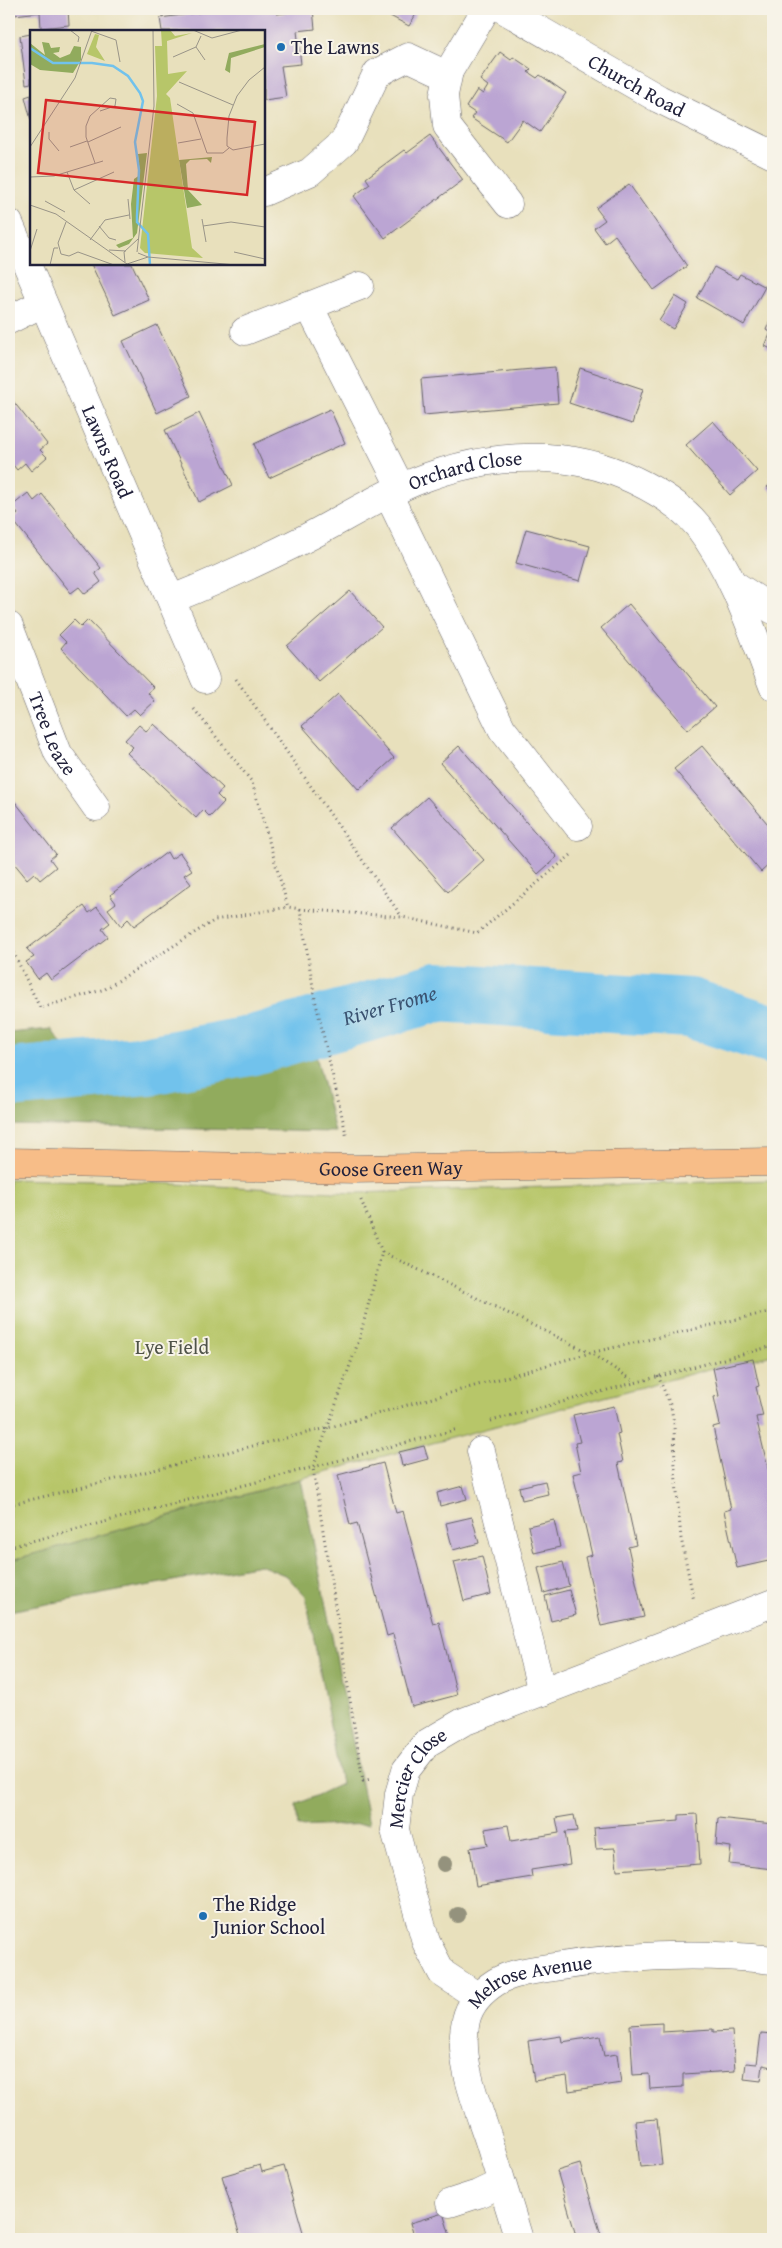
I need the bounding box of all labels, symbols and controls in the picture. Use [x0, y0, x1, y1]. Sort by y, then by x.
inset map [30, 30, 265, 265]
place label: The Lawns [291, 32, 380, 61]
marker: The Lawns [275, 41, 287, 53]
street label: Church Road [583, 46, 690, 124]
street label: Lawns Road [75, 401, 141, 503]
street label: Orchard Close [403, 443, 523, 497]
street label: Tree Leaze [22, 687, 84, 781]
water label: River Frome [338, 977, 440, 1034]
street label: Goose Green Way [319, 1152, 463, 1183]
park label: Lye Field [135, 1332, 209, 1361]
street label: Mercier Close [380, 1720, 452, 1830]
place label: The Ridge Junior School [210, 1889, 326, 1941]
marker: The Ridge Junior School [197, 1910, 209, 1922]
street label: Melrose Avenue [460, 1947, 594, 2014]

